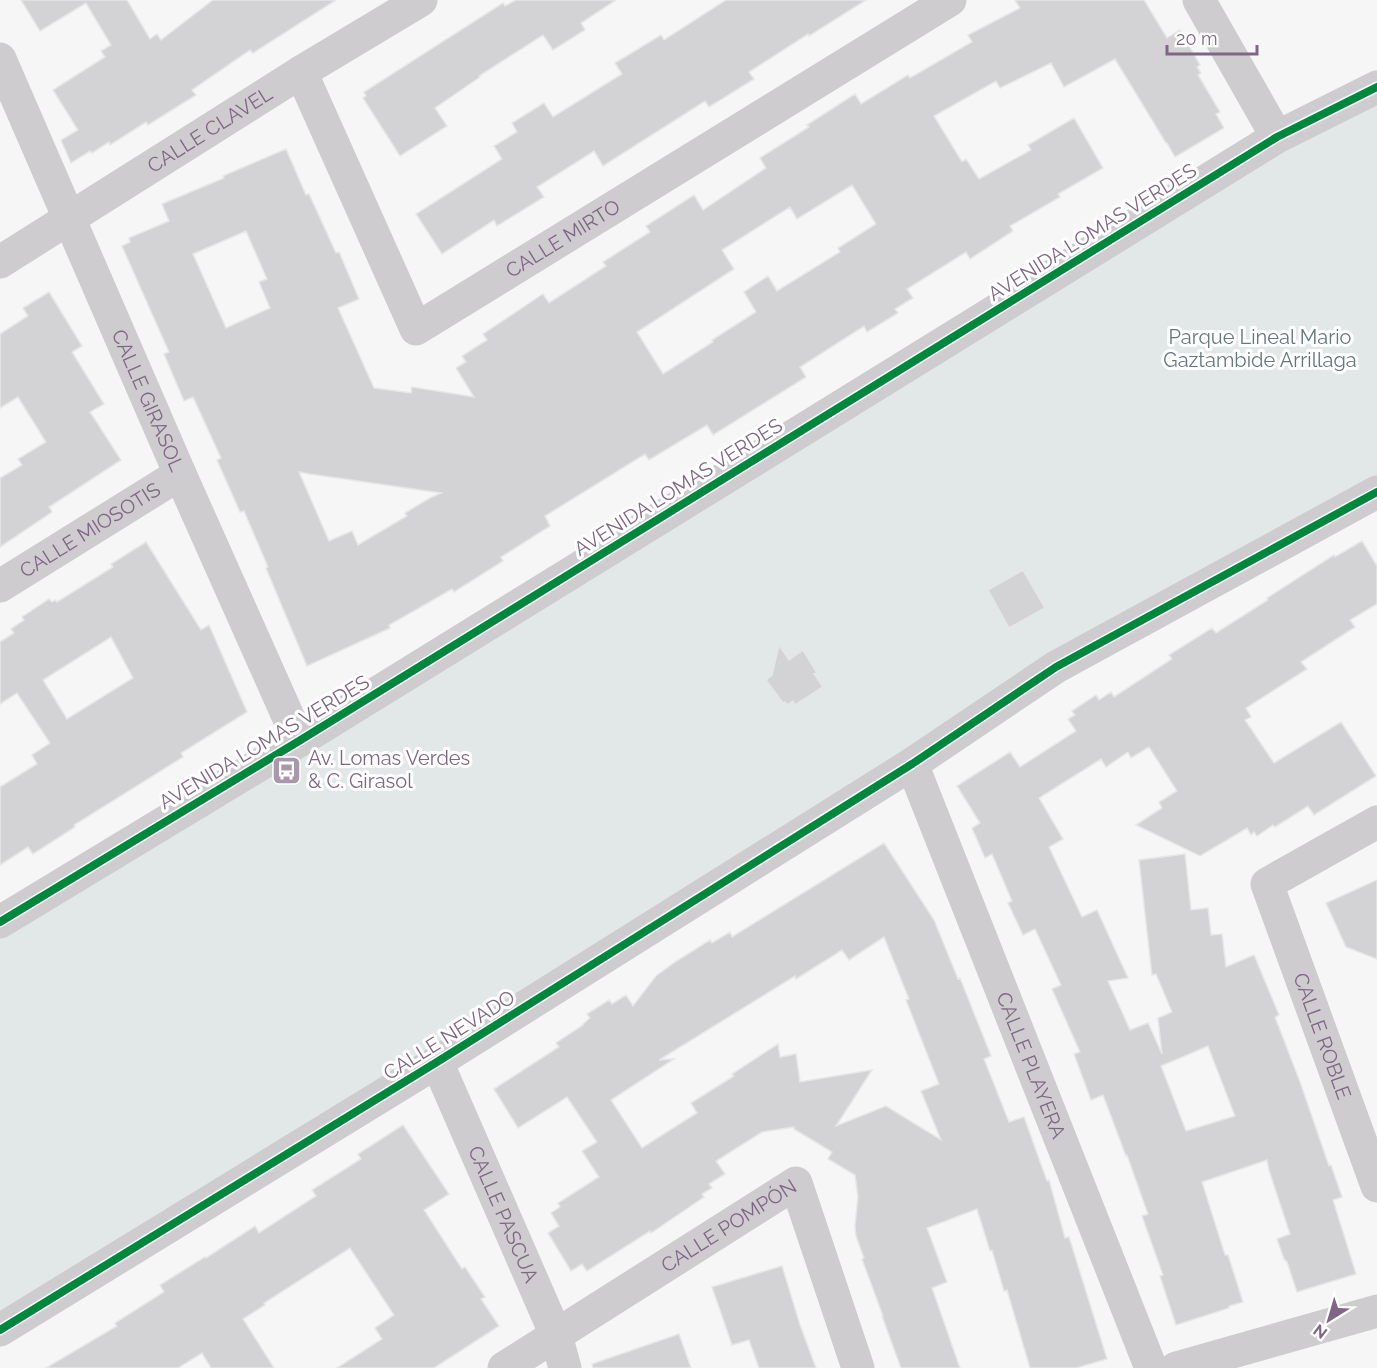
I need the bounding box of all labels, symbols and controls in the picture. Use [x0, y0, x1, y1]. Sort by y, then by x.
scale bar [1167, 18, 1257, 56]
text: 20 m [1176, 28, 1218, 49]
street label: CALLE CLAVEL [143, 81, 277, 178]
street label: AVENIDA LOMAS VERDES [983, 158, 1201, 306]
street label: CALLE MIRTO [501, 194, 624, 283]
park label: Parque Lineal Mario Gaztambide Arrillaga [1163, 325, 1357, 372]
street label: CALLE GIRASOL [107, 326, 189, 475]
street label: AVENIDA LOMAS VERDES [569, 413, 787, 561]
street label: CALLE MIOSOTIS [15, 477, 165, 583]
street label: AVENIDA LOMAS VERDES [154, 670, 374, 814]
place label: Av. Lomas Verdes & C. Girasol [308, 746, 470, 793]
bus stop icon: Av. Lomas Verdes & C. Girasol [271, 754, 303, 786]
street label: CALLE ROBLE [1288, 969, 1356, 1103]
street label: CALLE NEVADO [379, 985, 519, 1085]
street label: CALLE PLAYERA [991, 989, 1071, 1142]
street label: CALLE PASCUA [463, 1142, 544, 1287]
street label: CALLE POMPÓN [657, 1174, 801, 1277]
north arrow [1299, 1290, 1359, 1350]
text: N [1310, 1320, 1331, 1343]

